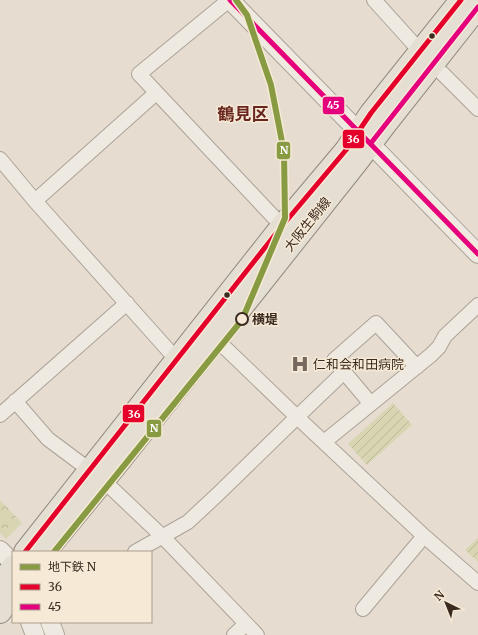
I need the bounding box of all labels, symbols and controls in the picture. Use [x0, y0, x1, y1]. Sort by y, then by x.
unlabelled marker [427, 31, 437, 41]
line badge: 45 [322, 96, 345, 115]
text: 45 [327, 98, 339, 112]
district label: 鶴見区 [218, 103, 269, 125]
line badge: 36 [342, 129, 365, 149]
text: 36 [347, 132, 360, 146]
line badge: N [276, 141, 291, 160]
text: N [280, 143, 289, 157]
street label: 大阪生駒線 [280, 194, 334, 255]
unlabelled marker [222, 290, 232, 300]
place label: 横堤 [252, 311, 278, 328]
marker: 横堤 [235, 312, 249, 326]
hospital icon: 仁和会和田病院 [290, 354, 310, 374]
place label: 仁和会和田病院 [313, 356, 404, 373]
line badge: 36 [122, 404, 145, 423]
text: 36 [128, 407, 141, 421]
line badge: N [146, 419, 162, 438]
text: N [150, 421, 159, 435]
legend [12, 551, 152, 623]
text: 地下鉄 N [48, 559, 97, 574]
text: 36 [48, 579, 62, 594]
north arrow [426, 583, 466, 623]
text: N [431, 587, 447, 604]
text: 45 [48, 599, 61, 614]

